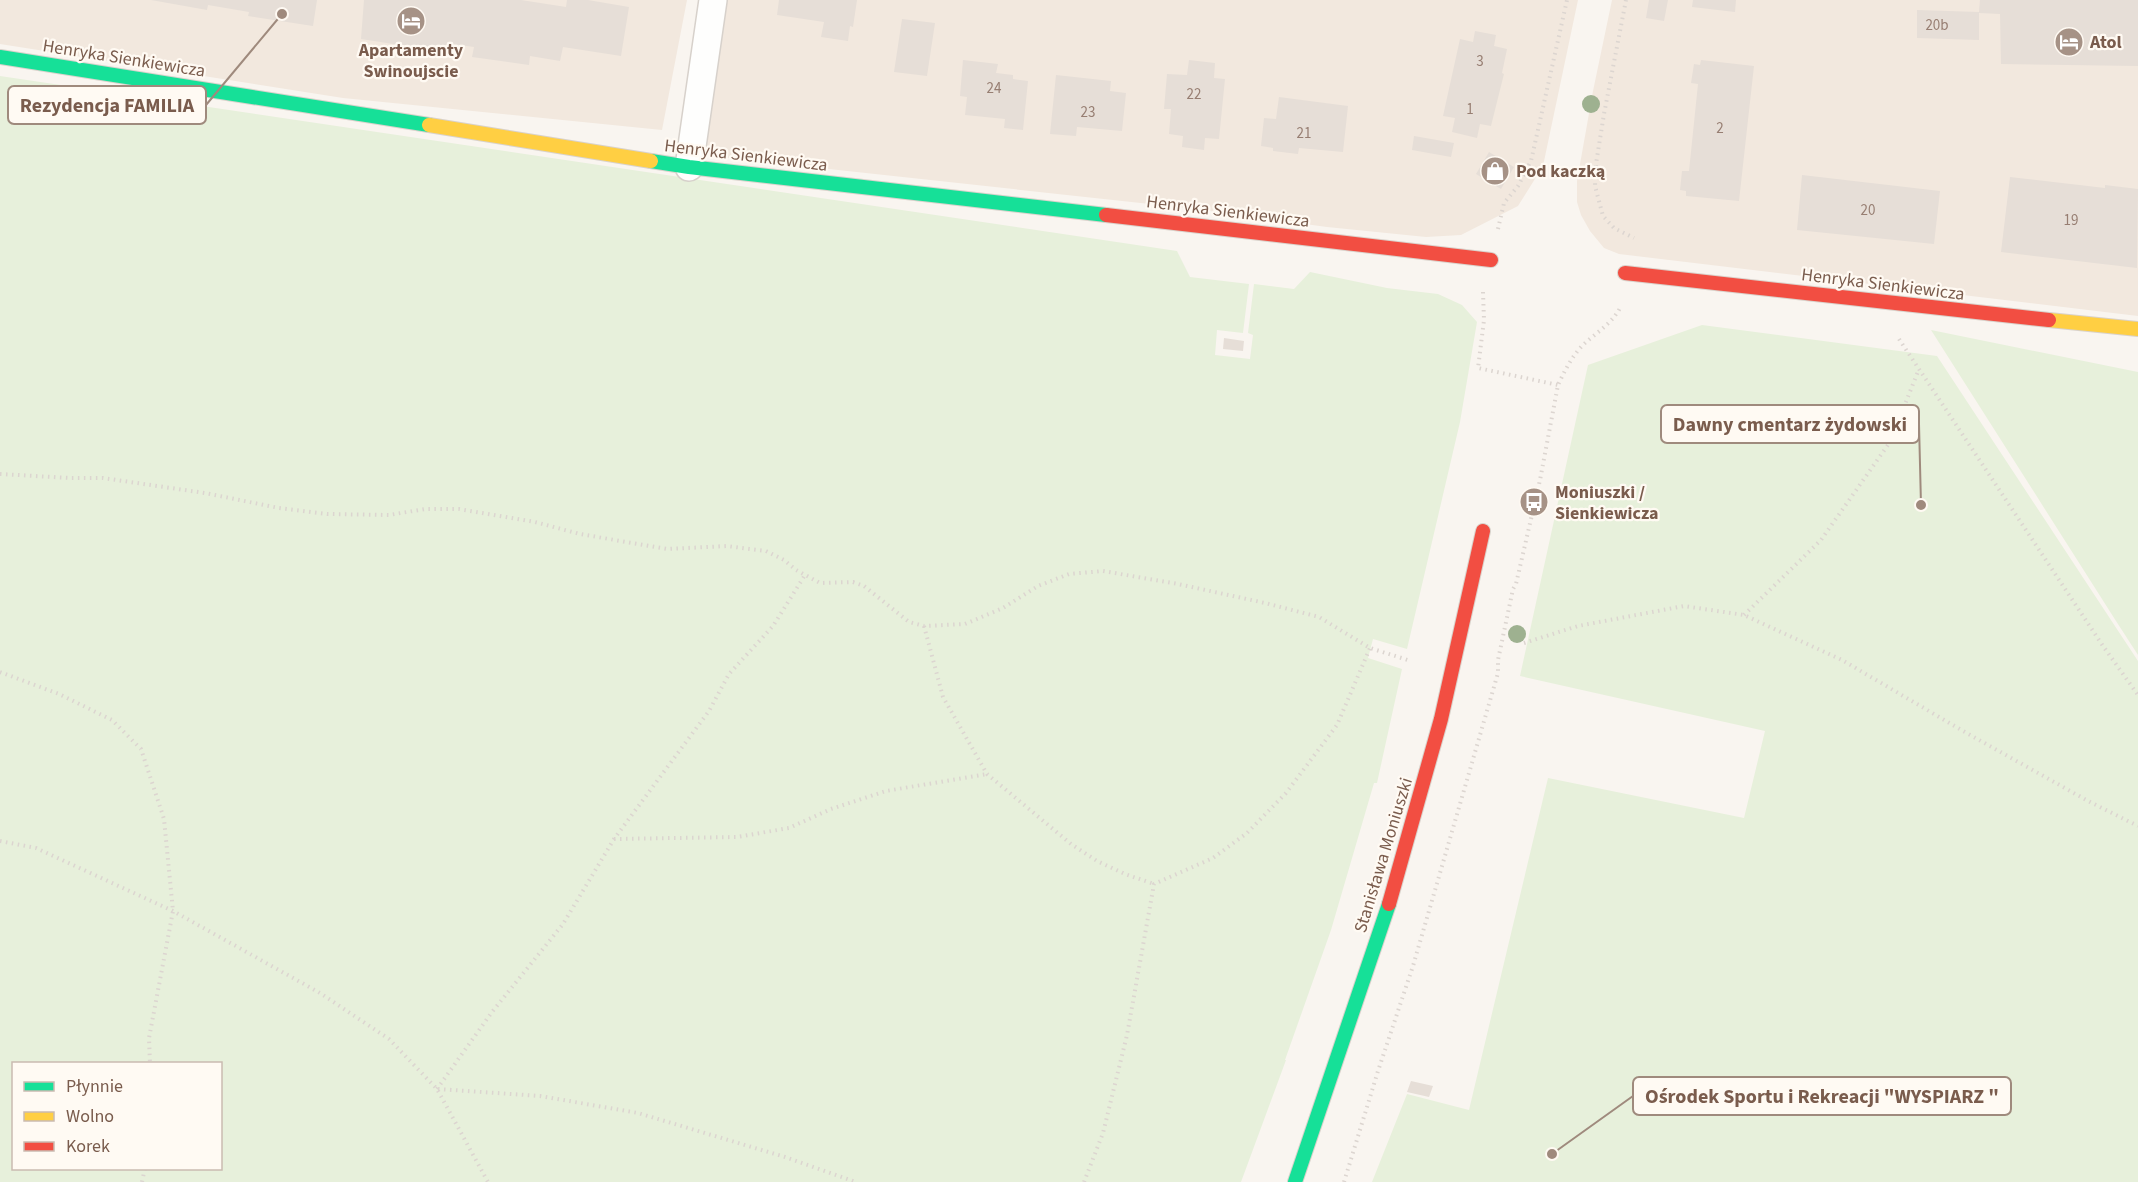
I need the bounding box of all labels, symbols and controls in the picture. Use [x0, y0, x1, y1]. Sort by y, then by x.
hotel icon: Apartamenty Swinoujscie [395, 5, 427, 37]
house number: 20b [1925, 15, 1949, 36]
hotel icon: Atol [2053, 26, 2085, 58]
place label: Atol [2089, 30, 2122, 55]
street label: Henryka Sienkiewicza [41, 33, 207, 84]
place label: Apartamenty Swinoujscie [358, 38, 464, 84]
house number: 3 [1476, 51, 1484, 72]
house number: 24 [987, 78, 1002, 99]
house number: 22 [1187, 84, 1201, 105]
callout: Rezydencja FAMILIA [8, 86, 206, 124]
text: Rezydencja FAMILIA [20, 92, 195, 120]
house number: 1 [1466, 99, 1474, 120]
house number: 23 [1081, 102, 1095, 123]
house number: 2 [1716, 118, 1724, 139]
house number: 21 [1297, 123, 1311, 144]
street label: Henryka Sienkiewicza [663, 133, 829, 178]
shop icon: Pod kaczką [1479, 155, 1511, 187]
place label: Pod kaczką [1516, 159, 1606, 184]
street label: Henryka Sienkiewicza [1145, 189, 1311, 234]
house number: 20 [1861, 200, 1875, 221]
house number: 19 [2064, 210, 2078, 231]
street label: Henryka Sienkiewicza [1800, 262, 1966, 307]
callout: Dawny cmentarz żydowski [1661, 405, 1919, 443]
text: Dawny cmentarz żydowski [1673, 411, 1907, 439]
place label: Moniuszki / Sienkiewicza [1555, 480, 1659, 526]
bus stop icon: Moniuszki / Sienkiewicza [1518, 486, 1550, 518]
street label: Stanisława Moniuszki [1348, 774, 1419, 936]
legend [12, 1062, 222, 1170]
text: Płynnie [66, 1074, 123, 1099]
callout: Ośrodek Sportu i Rekreacji "WYSPIARZ " [1633, 1077, 2011, 1115]
text: Ośrodek Sportu i Rekreacji "WYSPIARZ " [1645, 1083, 1999, 1111]
text: Wolno [66, 1104, 114, 1129]
text: Korek [66, 1134, 110, 1159]

